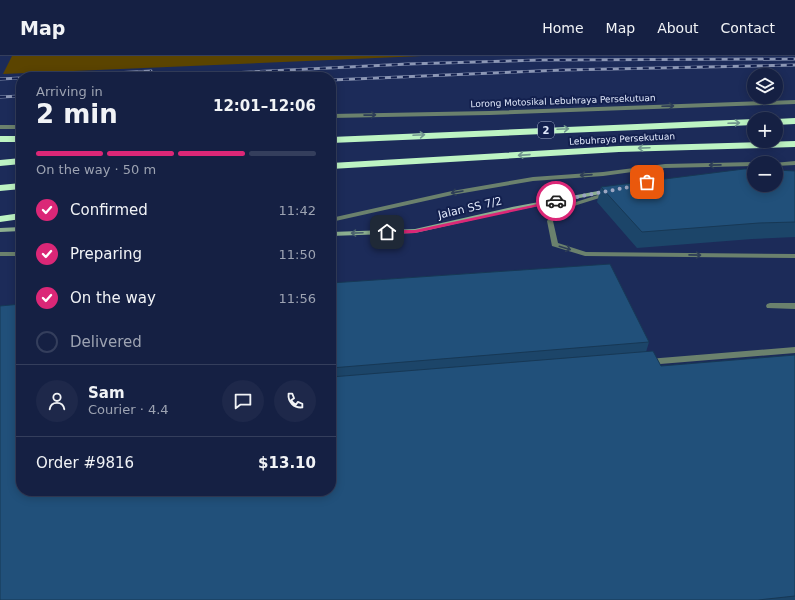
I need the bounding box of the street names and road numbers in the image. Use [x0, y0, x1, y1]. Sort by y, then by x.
street label: Lorong Motosikal Lebuhraya Persekutuan [470, 93, 656, 109]
road number: 2 [538, 122, 554, 138]
street label: Lebuhraya Persekutuan [569, 131, 675, 147]
street label: Jalan SS 7/2 [436, 194, 503, 222]

